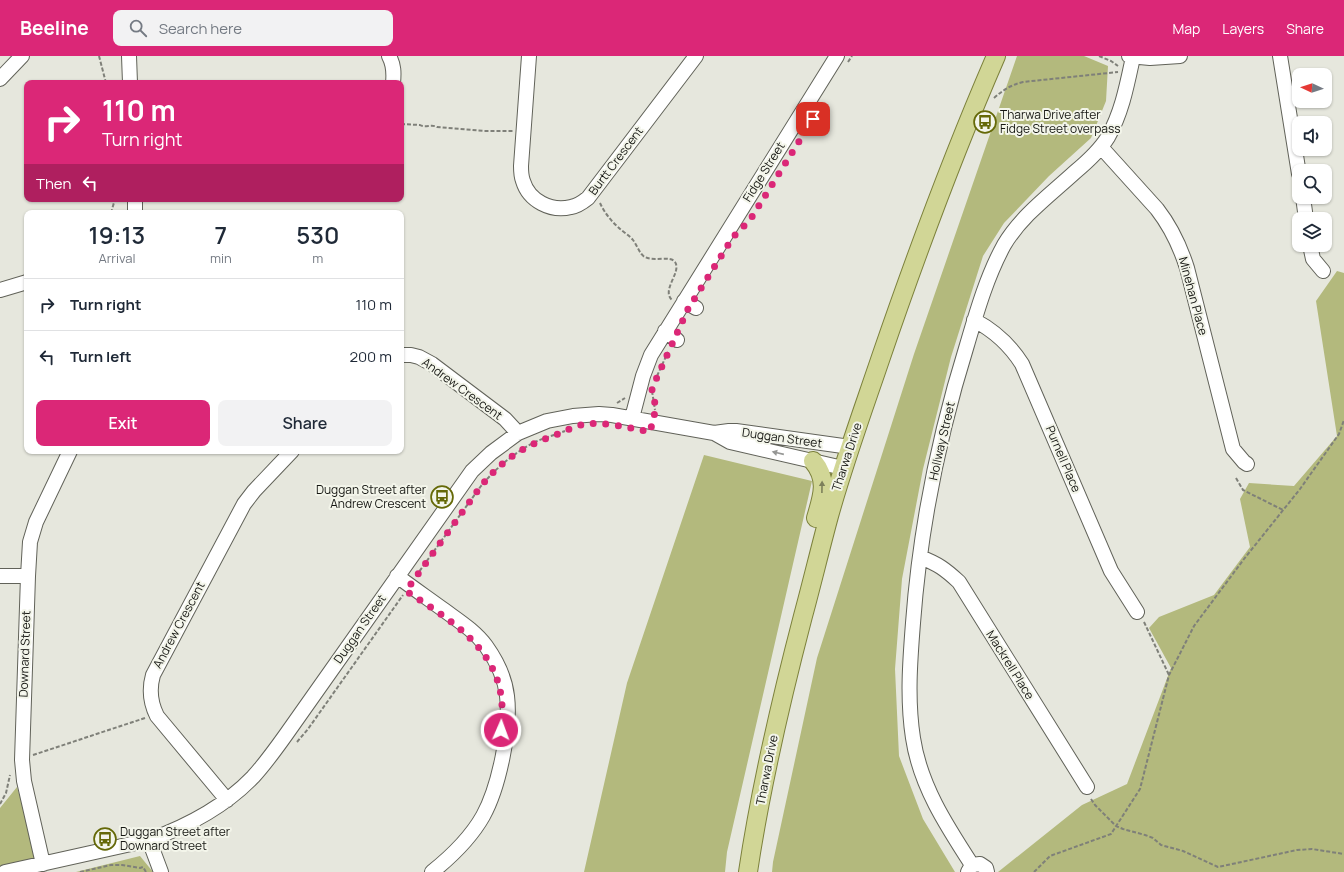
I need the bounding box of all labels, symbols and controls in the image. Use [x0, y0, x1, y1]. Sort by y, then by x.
search box [113, 10, 393, 46]
text: Beeline [20, 15, 89, 41]
icon: search [127, 17, 149, 39]
text: Search here [159, 18, 242, 39]
text: Map [1172, 19, 1200, 38]
text: Layers [1222, 19, 1264, 38]
text: Share [1286, 19, 1324, 38]
north arrow [1292, 68, 1332, 108]
map controls [1292, 68, 1332, 252]
text: 110 m [102, 91, 176, 129]
icon: right [36, 96, 88, 148]
pin [796, 102, 830, 136]
place label: Tharwa Drive after Fidge Street overpass [1000, 106, 1121, 137]
icon: arrive [802, 108, 824, 130]
bus stop icon: Tharwa Drive after Fidge Street overpass [972, 109, 998, 135]
button: sound [1292, 116, 1332, 156]
street label: Burtt Crescent [584, 123, 647, 198]
text: Turn right [102, 127, 183, 151]
street label: Fidge Street [738, 138, 789, 205]
button: search [1292, 164, 1332, 204]
icon: left [79, 172, 101, 194]
text: Then [36, 173, 71, 194]
button: layers [1292, 212, 1332, 252]
text: 19:13 [89, 218, 145, 251]
text: 7 [215, 218, 227, 251]
text: 530 [296, 218, 339, 251]
text: Arrival [98, 249, 136, 267]
text: min [210, 249, 232, 267]
text: m [312, 249, 323, 267]
street label: Minehan Place [1175, 255, 1212, 337]
icon: right [36, 294, 58, 316]
text: Turn right [70, 294, 141, 315]
text: 110 m [355, 294, 392, 315]
icon: left [36, 346, 58, 368]
text: Turn left [70, 346, 132, 367]
text: 200 m [349, 346, 392, 367]
street label: Andrew Crescent [419, 354, 506, 424]
button: Exit [36, 400, 210, 446]
button: Share [218, 400, 392, 446]
street label: Hollway Street [924, 400, 959, 482]
street label: Tharwa Drive [827, 420, 866, 493]
street label: Duggan Street [741, 423, 823, 452]
street label: Purnell Place [1042, 423, 1085, 495]
one-way arrow [772, 450, 784, 456]
place label: Duggan Street after Andrew Crescent [316, 481, 427, 512]
one-way arrow [819, 481, 826, 493]
bus stop icon: Duggan Street after Andrew Crescent [429, 484, 455, 510]
street label: Andrew Crescent [149, 578, 209, 671]
street label: Duggan Street [329, 591, 390, 667]
street label: Downard Street [14, 610, 35, 698]
street label: Mackrell Place [982, 627, 1039, 703]
position arrow [480, 709, 522, 751]
street label: Tharwa Drive [751, 733, 782, 807]
place label: Duggan Street after Downard Street [120, 823, 231, 854]
bus stop icon: Duggan Street after Downard Street [92, 826, 118, 852]

